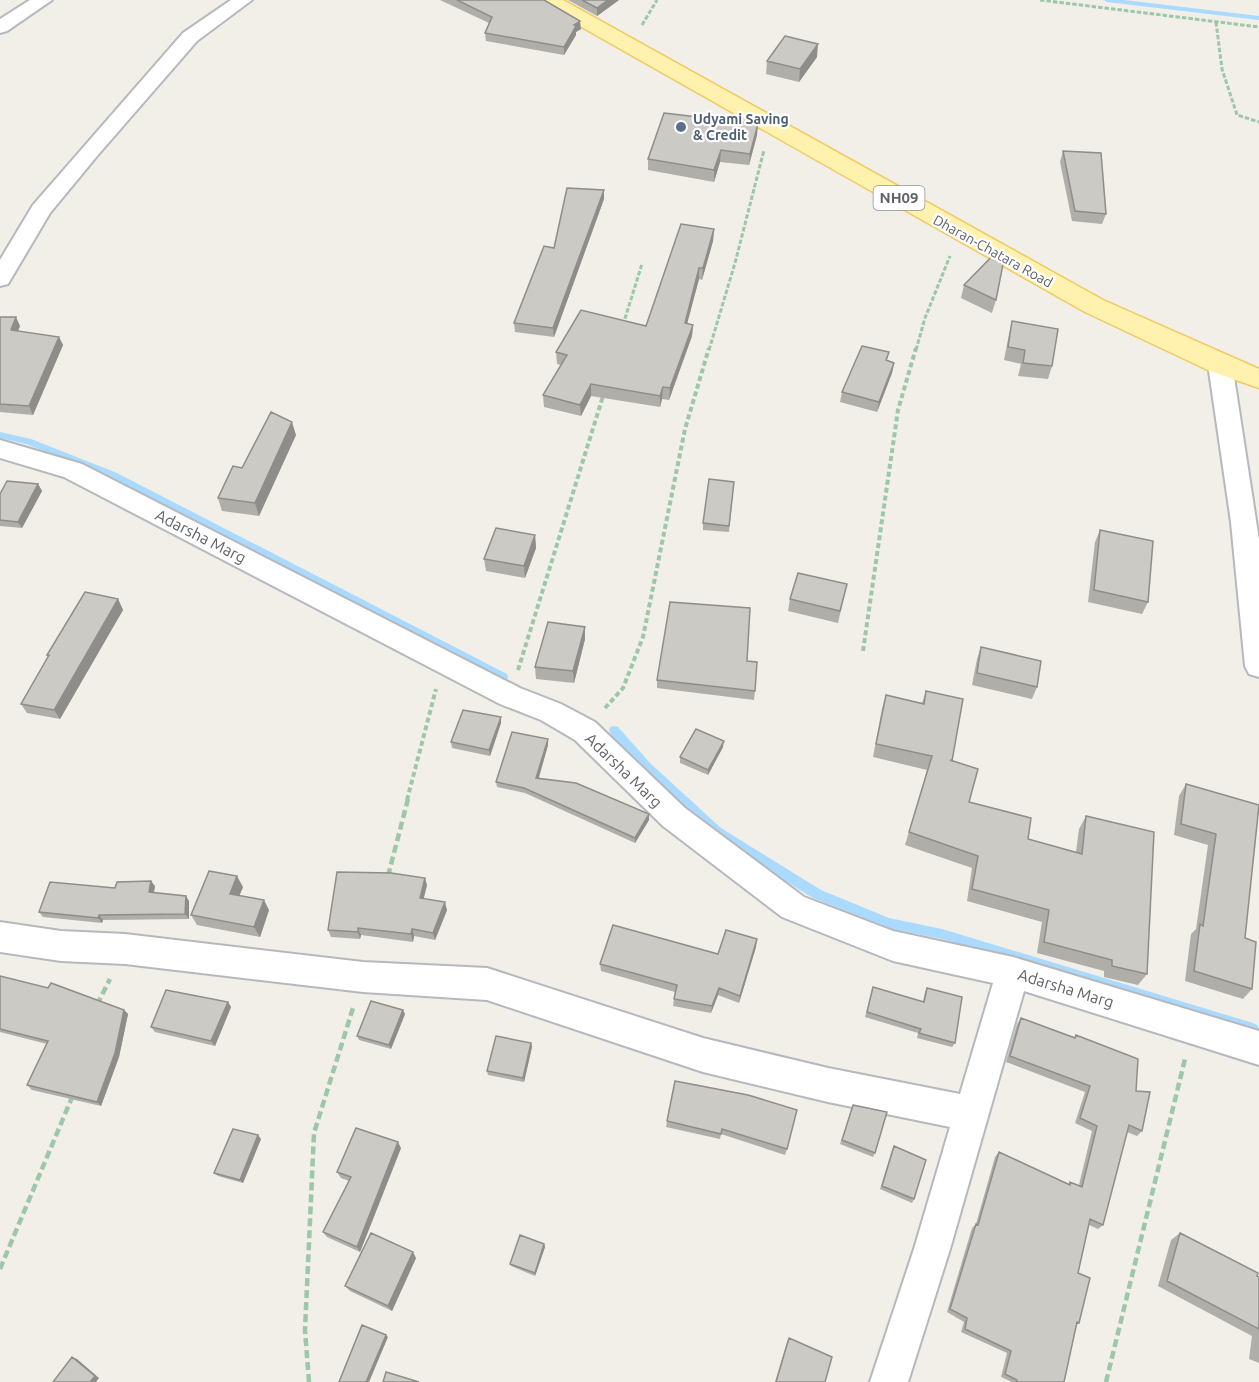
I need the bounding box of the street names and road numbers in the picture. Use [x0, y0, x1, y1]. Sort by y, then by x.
road number: NH09 [874, 186, 924, 210]
street label: Dharan-Chatara Road [931, 212, 1055, 290]
street label: Adarsha Marg [153, 505, 249, 567]
street label: Adarsha Marg [582, 729, 666, 811]
street label: Adarsha Marg [1016, 965, 1116, 1011]

